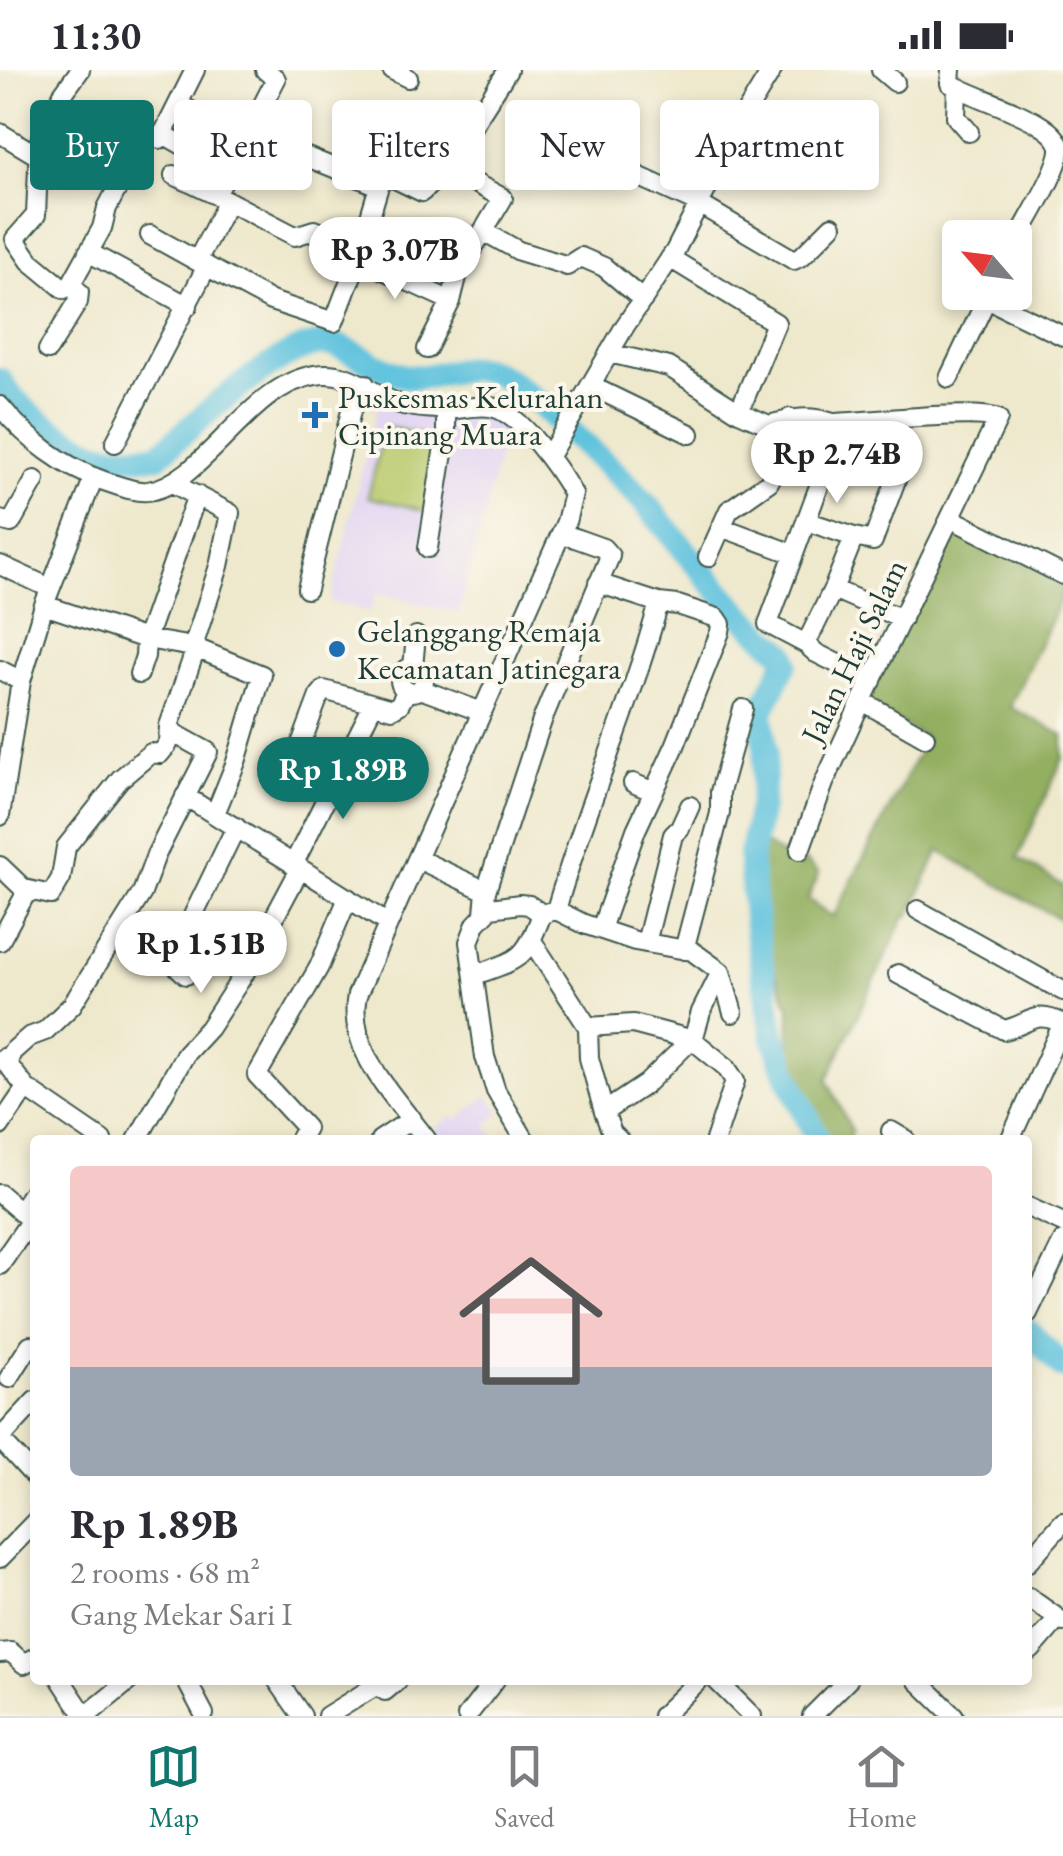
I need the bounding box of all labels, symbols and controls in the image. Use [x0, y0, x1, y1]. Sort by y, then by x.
text: 11:30 [50, 11, 141, 60]
chip: Buy [30, 100, 154, 190]
chip: Rent [174, 100, 312, 190]
chip: Filters [332, 100, 485, 190]
chip: New [505, 100, 640, 190]
chip: Apartment [660, 100, 879, 190]
pin: Rp 3.07B [292, 217, 498, 302]
north arrow [942, 220, 1032, 310]
map controls [942, 220, 1032, 310]
text: Rp 3.07B [331, 228, 459, 270]
place label: Puskesmas Kelurahan Cipinang Muara [338, 376, 604, 455]
marker: Puskesmas Kelurahan Cipinang Muara [302, 402, 328, 428]
pin: Rp 2.74B [734, 421, 940, 506]
text: Rp 2.74B [773, 432, 901, 474]
street label: Jalan Haji Salam [790, 552, 917, 753]
place label: Gelanggang Remaja Kecamatan Jatinegara [357, 610, 621, 689]
marker: Gelanggang Remaja Kecamatan Jatinegara [326, 638, 348, 660]
pin: Rp 1.89B [240, 737, 446, 822]
text: Rp 1.89B [279, 748, 407, 790]
pin: Rp 1.51B [98, 911, 304, 996]
text: Rp 1.51B [137, 922, 265, 964]
icon: home [441, 1231, 621, 1411]
text: Rp 1.89B [70, 1496, 238, 1551]
text: 2 rooms · 68 m² [70, 1551, 260, 1593]
text: Gang Mekar Sari I [70, 1593, 292, 1635]
tab: Map [146, 1739, 201, 1835]
tab: Saved [494, 1739, 554, 1835]
tab: Home [847, 1739, 917, 1835]

